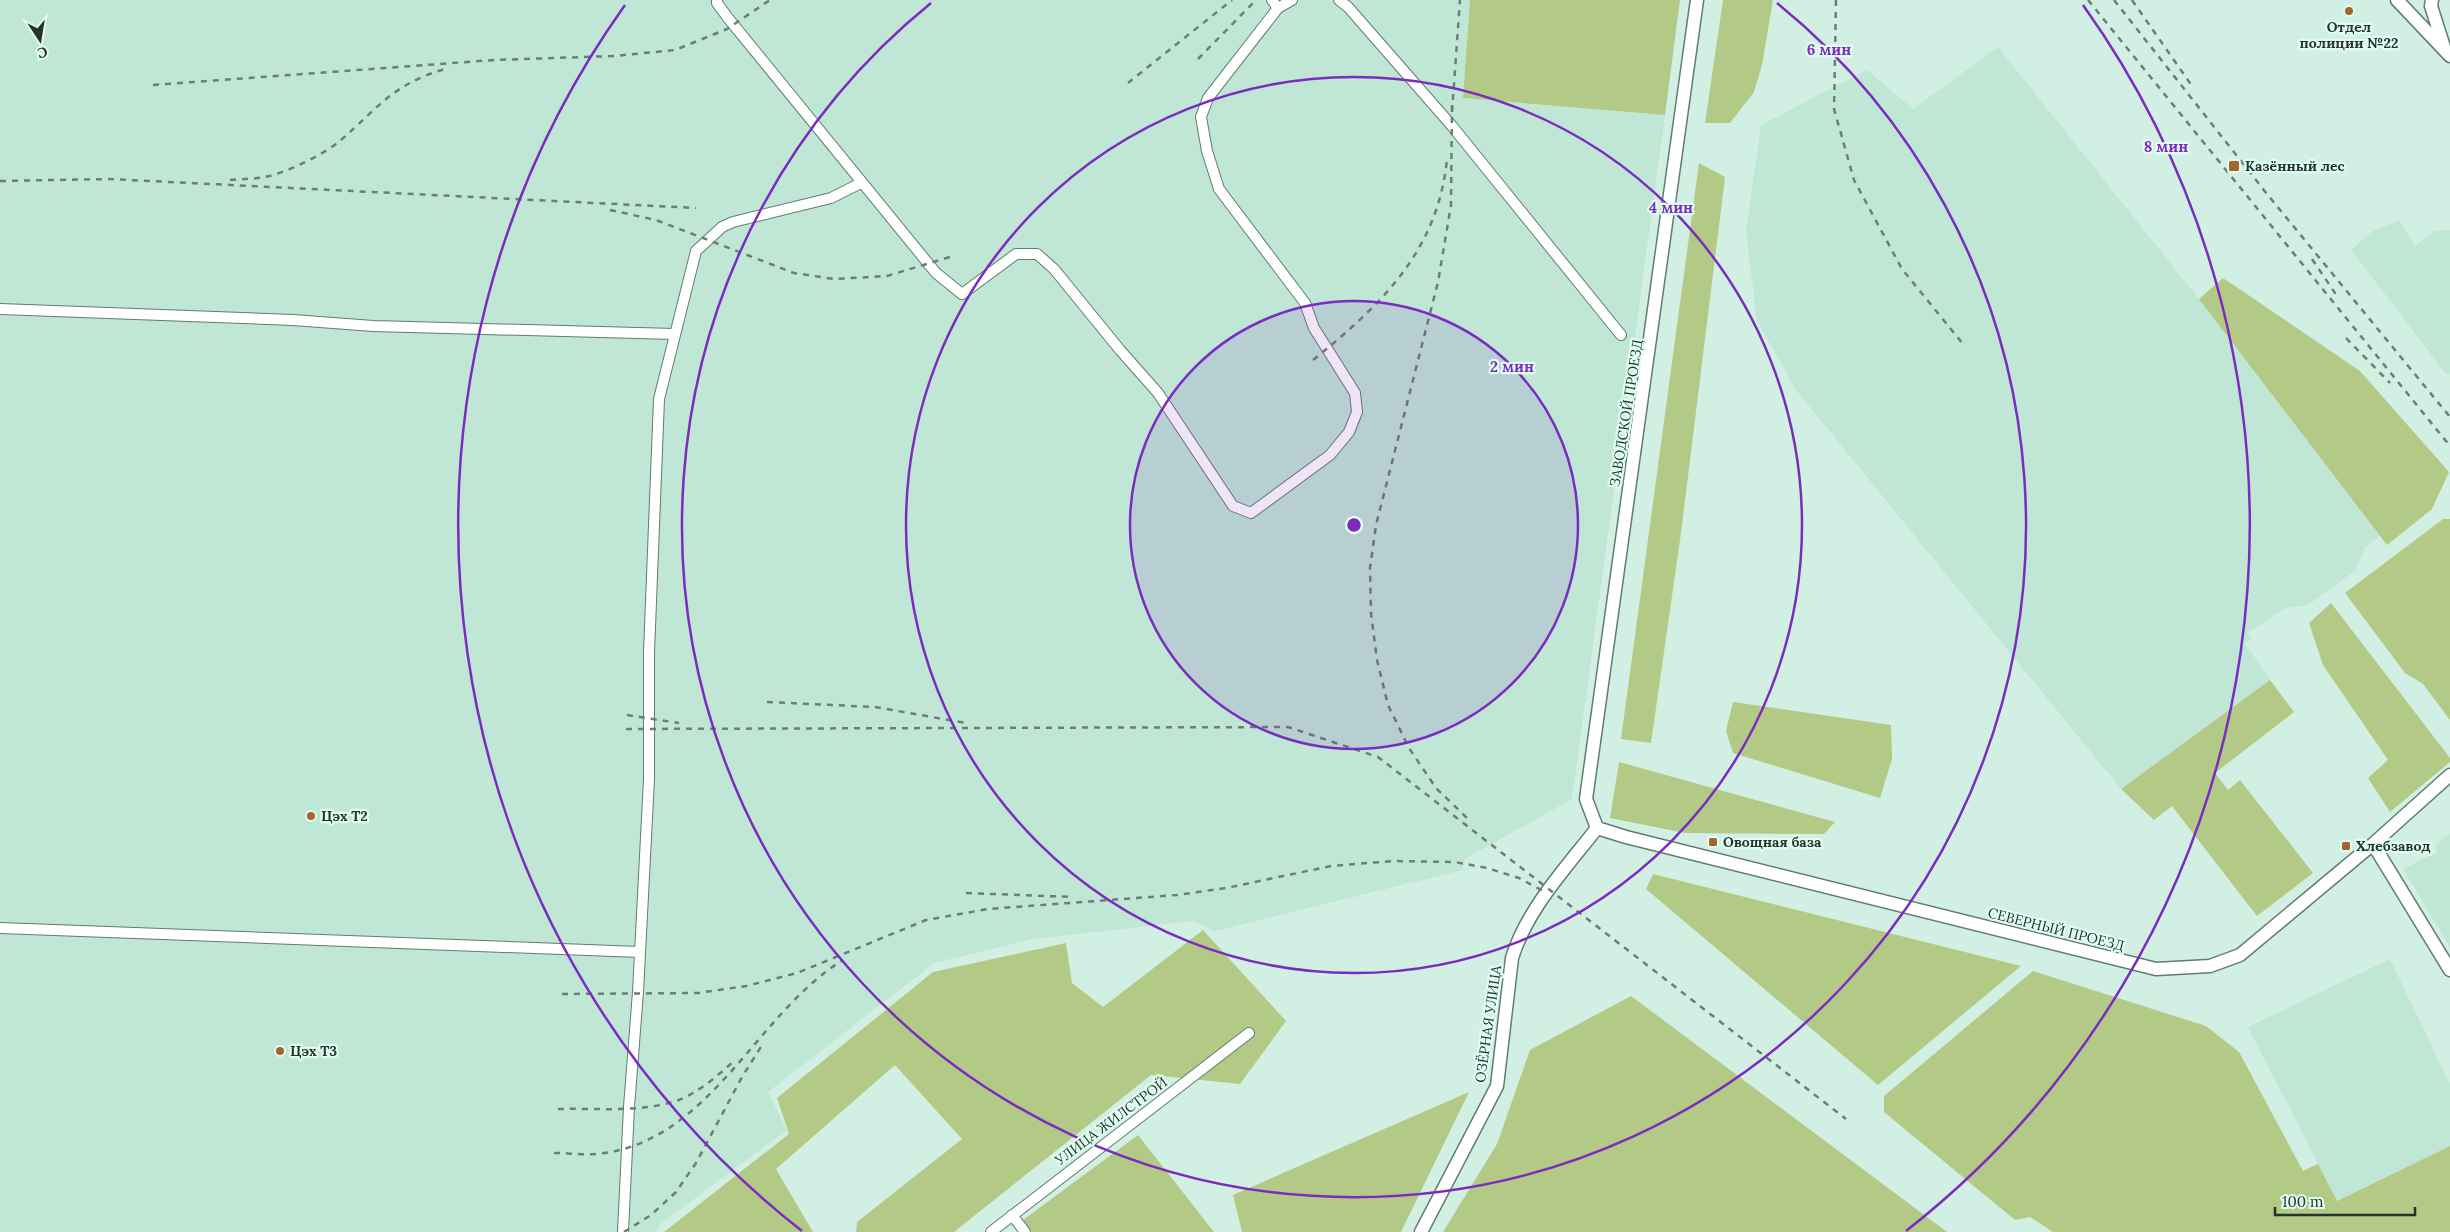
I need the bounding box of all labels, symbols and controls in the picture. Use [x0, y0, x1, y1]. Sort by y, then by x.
marker: Отдел полиции №22 [2343, 5, 2355, 17]
north arrow [15, 15, 65, 65]
place label: Отдел полиции №22 [2300, 18, 2398, 52]
text: 6 мин [1807, 40, 1851, 59]
text: С [36, 43, 49, 63]
text: 8 мин [2144, 137, 2188, 156]
place label: Казённый лес [2245, 157, 2346, 175]
marker: Казённый лес [2227, 159, 2241, 173]
text: 4 мин [1649, 198, 1693, 217]
street label: ЗАВОДСКОЙ ПРОЕЗД [1605, 338, 1647, 488]
text: 2 мин [1490, 357, 1534, 376]
centre of rings [1345, 516, 1363, 534]
place label: Цэх Т2 [321, 807, 368, 825]
marker: Цэх Т2 [305, 810, 317, 822]
place label: Овощная база [1723, 833, 1822, 851]
marker: Овощная база [1707, 836, 1719, 848]
place label: Хлебзавод [2356, 837, 2431, 855]
marker: Хлебзавод [2340, 840, 2352, 852]
street label: СЕВЕРНЫЙ ПРОЕЗД [1986, 903, 2126, 955]
street label: ОЗЁРНАЯ УЛИЦА [1471, 964, 1505, 1084]
place label: Цэх Т3 [290, 1042, 337, 1060]
marker: Цэх Т3 [274, 1045, 286, 1057]
street label: УЛИЦА ЖИЛСТРОЙ [1051, 1073, 1171, 1170]
scale bar [2275, 1184, 2415, 1216]
text: 100 m [2282, 1192, 2323, 1211]

